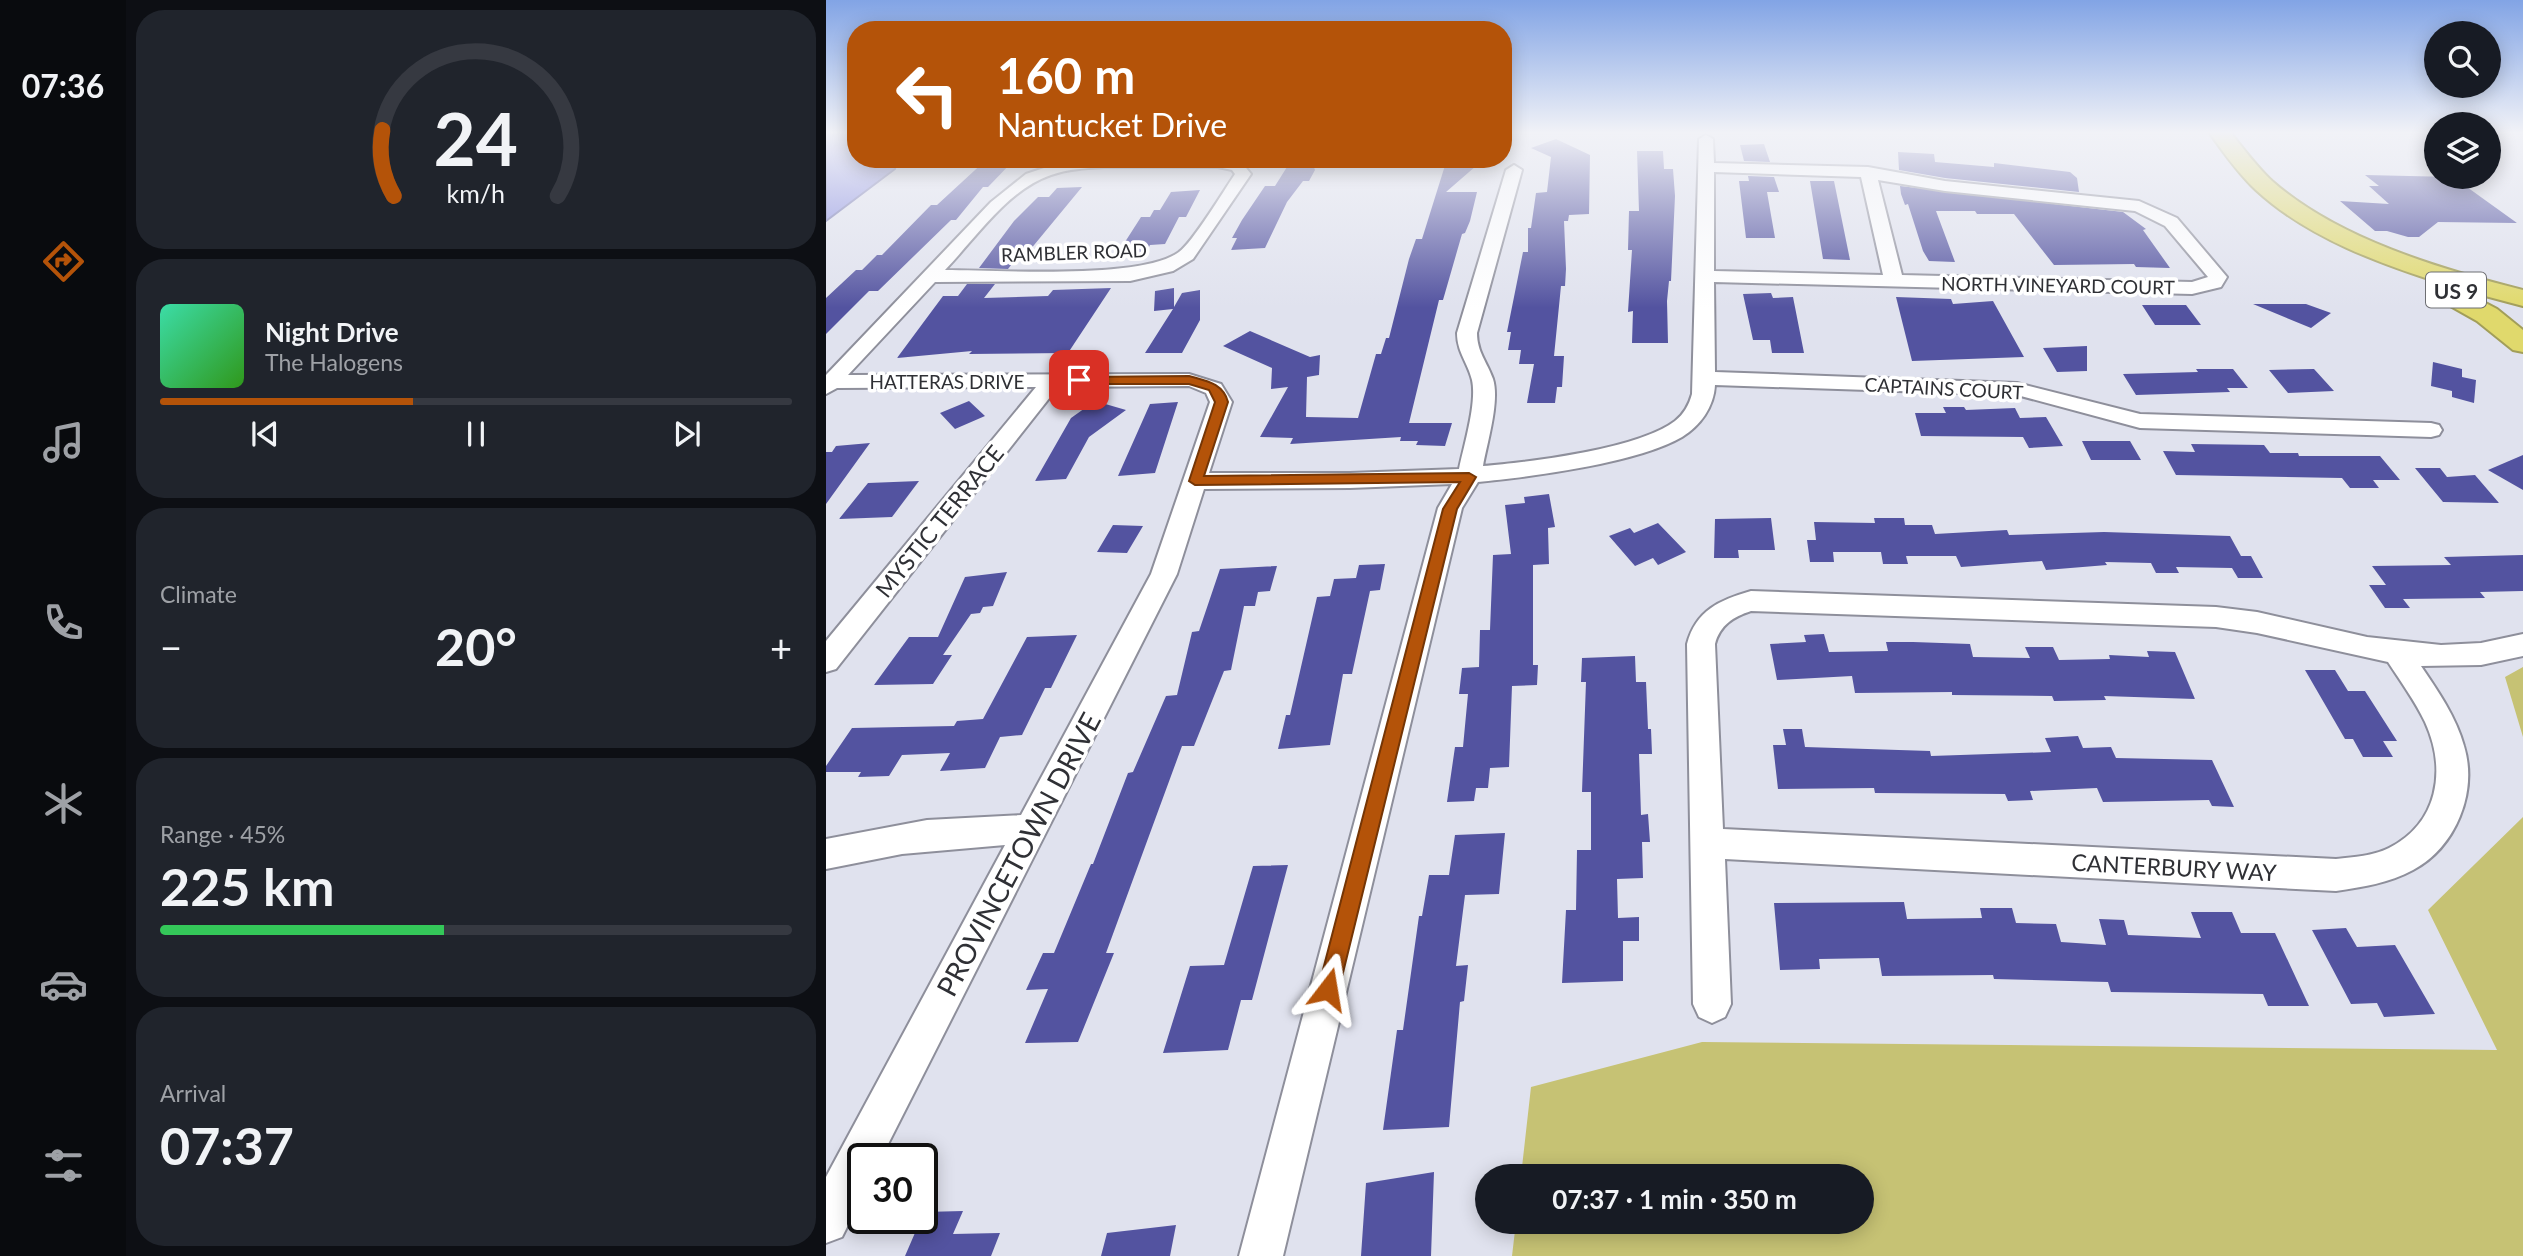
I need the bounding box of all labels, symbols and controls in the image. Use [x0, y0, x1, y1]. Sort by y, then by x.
map controls [2424, 21, 2501, 189]
button: search [2424, 21, 2501, 98]
text: 160 m [997, 46, 1135, 104]
icon: left [882, 49, 973, 140]
text: 07:36 [22, 66, 104, 105]
text: 24 [434, 94, 518, 182]
text: Nantucket Drive [997, 105, 1227, 144]
button: layers [2424, 112, 2501, 189]
text: km/h [447, 177, 505, 207]
icon: directions [39, 237, 88, 286]
street label: RAMBLER ROAD [1001, 238, 1147, 266]
street label: NORTH VINEYARD COURT [1941, 271, 2175, 299]
road number: US 9 [2426, 272, 2486, 308]
text: Night Drive [265, 316, 399, 348]
text: The Halogens [265, 348, 403, 376]
pin [1049, 350, 1109, 410]
icon: arrive [1060, 361, 1098, 399]
street label: HATTERAS DRIVE [870, 370, 1024, 393]
street label: CAPTAINS COURT [1864, 372, 2024, 404]
icon: previous [246, 415, 284, 453]
icon: pause [457, 415, 495, 453]
icon: next [668, 415, 706, 453]
icon: music [39, 418, 88, 467]
street label: MYSTIC TERRACE [869, 439, 1009, 603]
text: Climate [160, 580, 237, 608]
icon: phone [39, 598, 88, 647]
text: 20° [435, 615, 517, 677]
text: − [160, 624, 182, 670]
text: + [770, 624, 792, 670]
street label: PROVINCETOWN DRIVE [929, 706, 1107, 1002]
icon: climate [39, 779, 88, 828]
text: Range · 45% [160, 820, 285, 848]
street label: CANTERBURY WAY [2071, 848, 2278, 886]
text: 225 km [160, 855, 334, 917]
position arrow [1291, 952, 1365, 1026]
icon: car [39, 960, 88, 1009]
text: Arrival [160, 1079, 226, 1107]
text: 07:37 [160, 1114, 294, 1176]
icon: filters [39, 1141, 88, 1190]
speed limit sign: 30 [847, 1143, 938, 1234]
text: 07:37 · 1 min · 350 m [1552, 1183, 1797, 1215]

